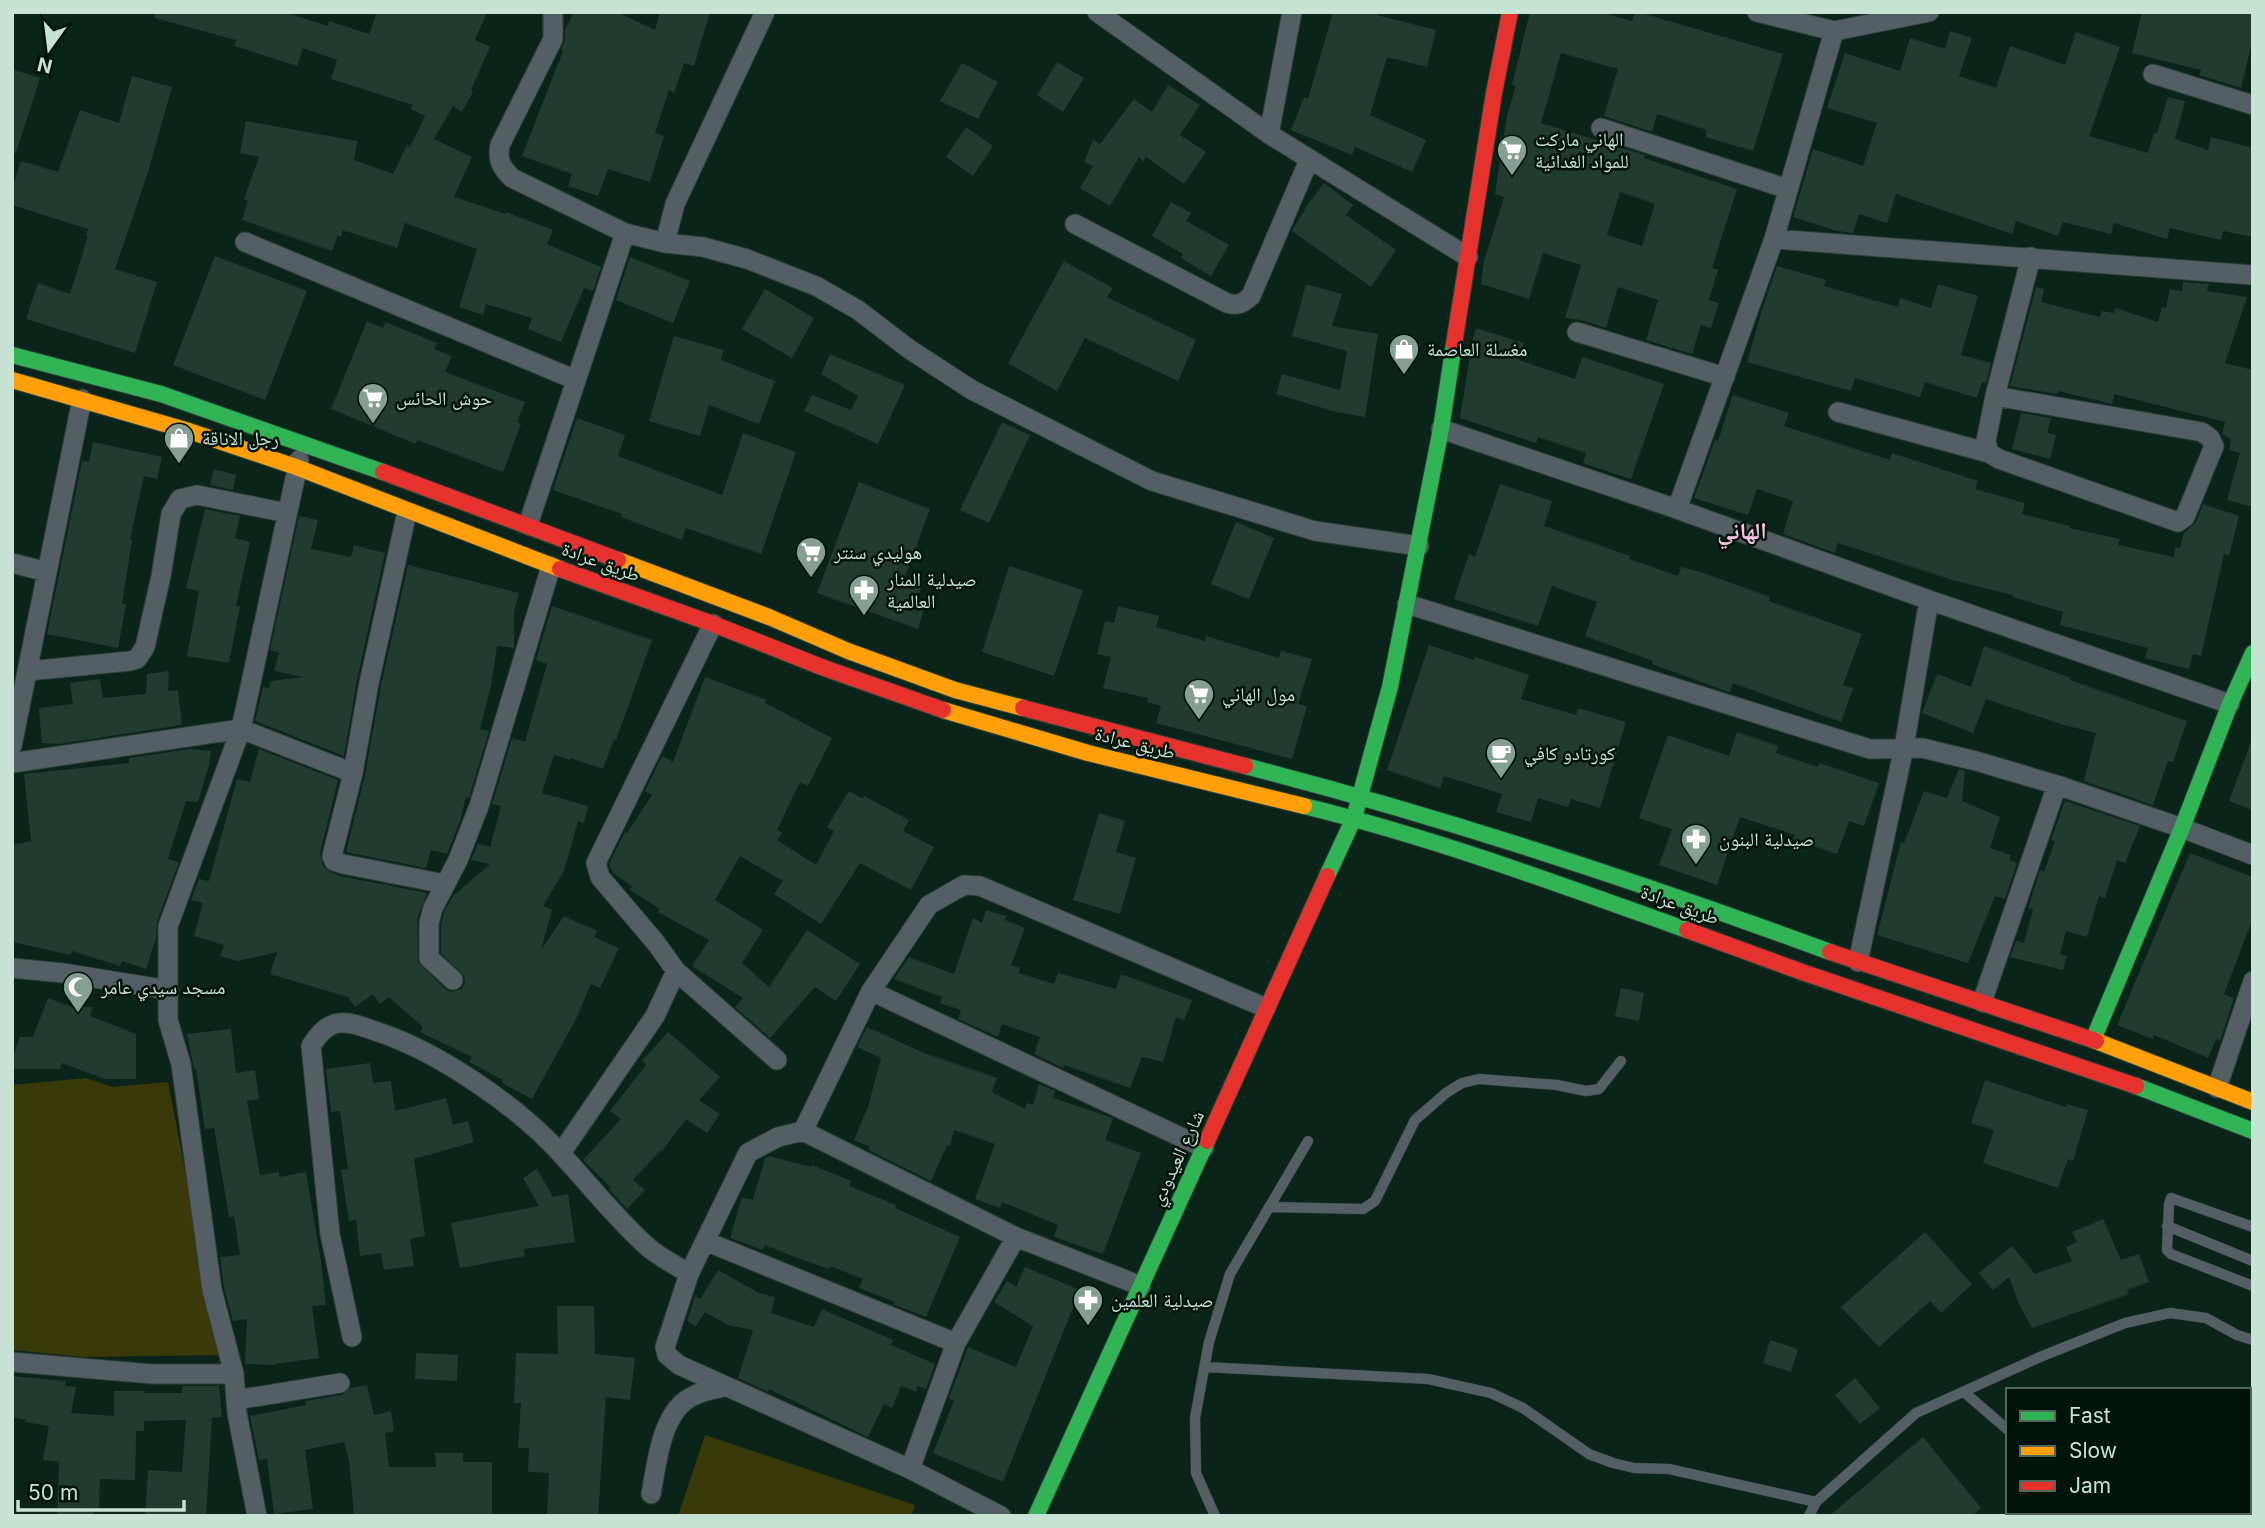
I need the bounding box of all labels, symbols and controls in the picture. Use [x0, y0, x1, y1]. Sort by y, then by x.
north arrow [14, 14, 84, 84]
text: N [35, 52, 55, 78]
place label: الهاني ماركت للمواد الغدائية [1535, 128, 1629, 173]
supermarket icon: الهاني ماركت للمواد الغدائية [1495, 133, 1529, 177]
shop icon: مغسلة العاصمة [1387, 332, 1421, 376]
place label: مغسلة العاصمة [1427, 338, 1527, 361]
supermarket icon: حوش الحائس [356, 381, 390, 425]
place label: حوش الحائس [396, 387, 492, 410]
shop icon: رجل الاناقة [162, 421, 196, 465]
place label: رجل الاناقة [202, 427, 279, 450]
district label: الهاني [1717, 517, 1767, 550]
supermarket icon: هوليدي سنتر [794, 535, 828, 579]
street label: طريق عرادة [559, 537, 643, 587]
place label: هوليدي سنتر [833, 541, 922, 567]
place label: صيدلية المنار العالمية [886, 568, 977, 613]
pharmacy icon: صيدلية المنار العالمية [847, 573, 881, 617]
supermarket icon: مول الهاني [1182, 677, 1216, 721]
place label: مول الهاني [1222, 683, 1295, 709]
street label: طريق عرادة [1093, 722, 1177, 764]
cafe icon: كورتادو كافي [1484, 736, 1518, 780]
place label: كورتادو كافي [1524, 742, 1615, 768]
pharmacy icon: صيدلية البنون [1679, 822, 1713, 866]
place label: صيدلية البنون [1719, 828, 1814, 851]
street label: طريق عرادة [1638, 880, 1722, 930]
mosque icon: مسجد سيدي عامر [61, 970, 95, 1014]
place label: مسجد سيدي عامر [100, 976, 225, 1002]
street label: شارع العيدودي [1145, 1107, 1212, 1211]
pharmacy icon: صيدلية العلمين [1071, 1283, 1105, 1327]
place label: صيدلية العلمين [1111, 1289, 1213, 1312]
legend [2006, 1388, 2251, 1514]
text: Fast [2069, 1403, 2111, 1428]
text: Slow [2069, 1438, 2117, 1463]
scale bar [18, 1468, 184, 1512]
text: Jam [2069, 1473, 2111, 1498]
text: 50 m [28, 1480, 78, 1505]

